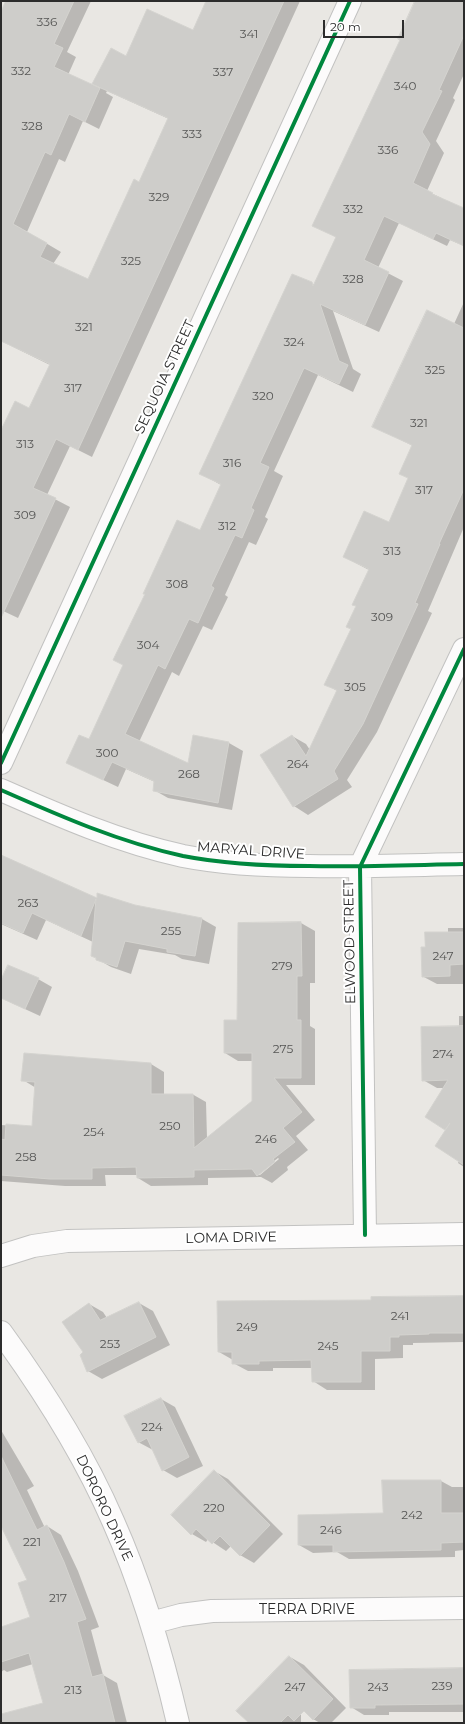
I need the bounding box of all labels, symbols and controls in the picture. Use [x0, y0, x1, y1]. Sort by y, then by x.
scale bar [325, 12, 406, 38]
house number: 336 [37, 15, 57, 29]
text: 20 m [330, 19, 361, 34]
house number: 341 [240, 27, 258, 41]
house number: 332 [11, 64, 31, 78]
house number: 337 [213, 65, 233, 79]
house number: 340 [394, 79, 416, 93]
house number: 328 [21, 119, 43, 133]
house number: 333 [182, 127, 202, 141]
house number: 336 [378, 143, 398, 157]
house number: 329 [149, 190, 169, 204]
house number: 332 [343, 202, 363, 216]
house number: 325 [121, 254, 141, 268]
house number: 328 [342, 272, 364, 286]
street label: SEQUOIA STREET [131, 317, 199, 437]
house number: 321 [75, 320, 93, 334]
house number: 324 [283, 335, 305, 349]
house number: 325 [425, 363, 445, 377]
house number: 317 [64, 381, 82, 395]
house number: 320 [252, 389, 274, 403]
house number: 321 [410, 416, 428, 430]
house number: 313 [16, 437, 34, 451]
house number: 316 [223, 456, 241, 470]
house number: 317 [415, 483, 433, 497]
house number: 309 [14, 508, 36, 522]
house number: 312 [218, 519, 236, 533]
house number: 313 [383, 544, 401, 558]
house number: 308 [166, 577, 188, 591]
house number: 309 [371, 610, 393, 624]
house number: 304 [137, 638, 159, 652]
house number: 305 [344, 680, 366, 694]
house number: 300 [96, 746, 118, 760]
house number: 264 [287, 757, 309, 771]
house number: 268 [178, 767, 200, 781]
street label: MARYAL DRIVE [196, 839, 306, 863]
street label: ELWOOD STREET [341, 880, 359, 1004]
house number: 263 [18, 896, 38, 910]
house number: 255 [161, 924, 181, 938]
house number: 247 [433, 949, 453, 963]
house number: 279 [271, 959, 293, 973]
house number: 275 [273, 1042, 293, 1056]
house number: 274 [432, 1047, 454, 1061]
house number: 250 [159, 1119, 181, 1133]
house number: 254 [83, 1125, 105, 1139]
house number: 246 [255, 1132, 277, 1146]
house number: 258 [15, 1150, 37, 1164]
street label: LOMA DRIVE [185, 1229, 277, 1247]
house number: 241 [391, 1309, 409, 1323]
house number: 249 [236, 1320, 258, 1334]
house number: 253 [100, 1337, 120, 1351]
house number: 245 [317, 1339, 339, 1353]
house number: 224 [141, 1420, 163, 1434]
street label: DORORO DRIVE [72, 1452, 136, 1564]
house number: 220 [203, 1501, 225, 1515]
house number: 242 [401, 1508, 423, 1522]
house number: 246 [320, 1523, 342, 1537]
house number: 221 [23, 1535, 41, 1549]
house number: 217 [49, 1591, 67, 1605]
street label: TERRA DRIVE [259, 1602, 355, 1618]
house number: 239 [432, 1679, 452, 1693]
house number: 247 [285, 1680, 305, 1694]
house number: 243 [367, 1680, 389, 1694]
house number: 213 [64, 1683, 82, 1697]

